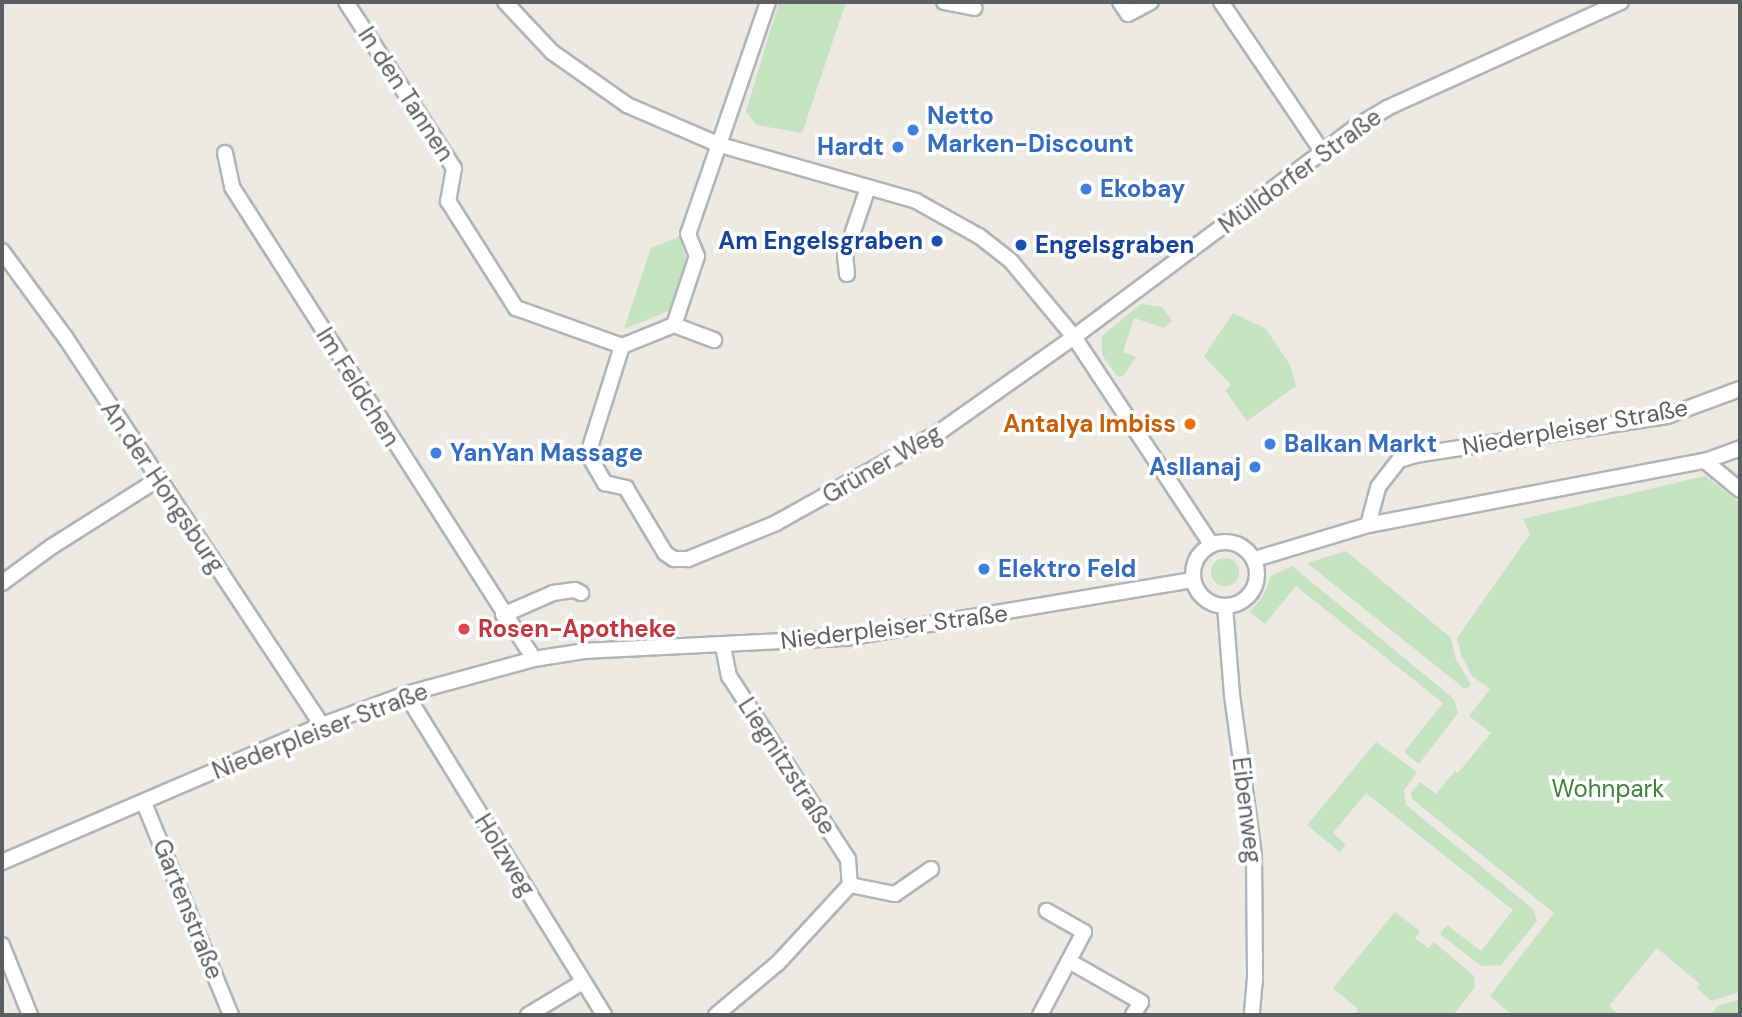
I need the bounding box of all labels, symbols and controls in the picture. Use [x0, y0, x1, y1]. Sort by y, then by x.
street label: In den Tannen [352, 21, 460, 167]
place label: Netto Marken-Discount [927, 102, 1134, 158]
street label: Mülldorfer Straße [1213, 102, 1387, 240]
marker: Netto Marken-Discount [905, 122, 921, 138]
place label: Hardt [817, 133, 884, 161]
marker: Hardt [890, 139, 906, 155]
place label: Ekobay [1100, 175, 1185, 203]
marker: Ekobay [1078, 181, 1094, 197]
place label: Am Engelsgraben [718, 227, 923, 255]
place label: Engelsgraben [1035, 231, 1194, 259]
marker: Am Engelsgraben [929, 233, 945, 249]
marker: Engelsgraben [1013, 237, 1029, 253]
street label: Im Feldchen [310, 322, 406, 452]
street label: Niederpleiser Straße [1460, 393, 1690, 461]
street label: An der Hongsburg [95, 396, 231, 578]
place label: Antalya Imbiss [1003, 410, 1176, 438]
marker: Antalya Imbiss [1182, 416, 1198, 432]
street label: Grüner Weg [817, 418, 947, 510]
place label: Balkan Markt [1284, 430, 1437, 458]
marker: Balkan Markt [1262, 436, 1278, 452]
place label: YanYan Massage [450, 439, 643, 467]
marker: YanYan Massage [428, 445, 444, 461]
place label: Asllanaj [1149, 453, 1241, 481]
marker: Asllanaj [1247, 459, 1263, 475]
place label: Elektro Feld [998, 555, 1136, 583]
marker: Elektro Feld [976, 561, 992, 577]
street label: Niederpleiser Straße [779, 599, 1009, 655]
place label: Rosen-Apotheke [478, 615, 676, 643]
marker: Rosen-Apotheke [456, 621, 472, 637]
street label: Niederpleiser Straße [208, 677, 432, 785]
street label: Liegnitzstraße [732, 692, 842, 840]
street label: Eibenweg [1226, 755, 1268, 865]
park label: Wohnpark [1552, 775, 1664, 803]
street label: Holzweg [468, 808, 542, 902]
street label: Gartenstraße [147, 835, 229, 983]

